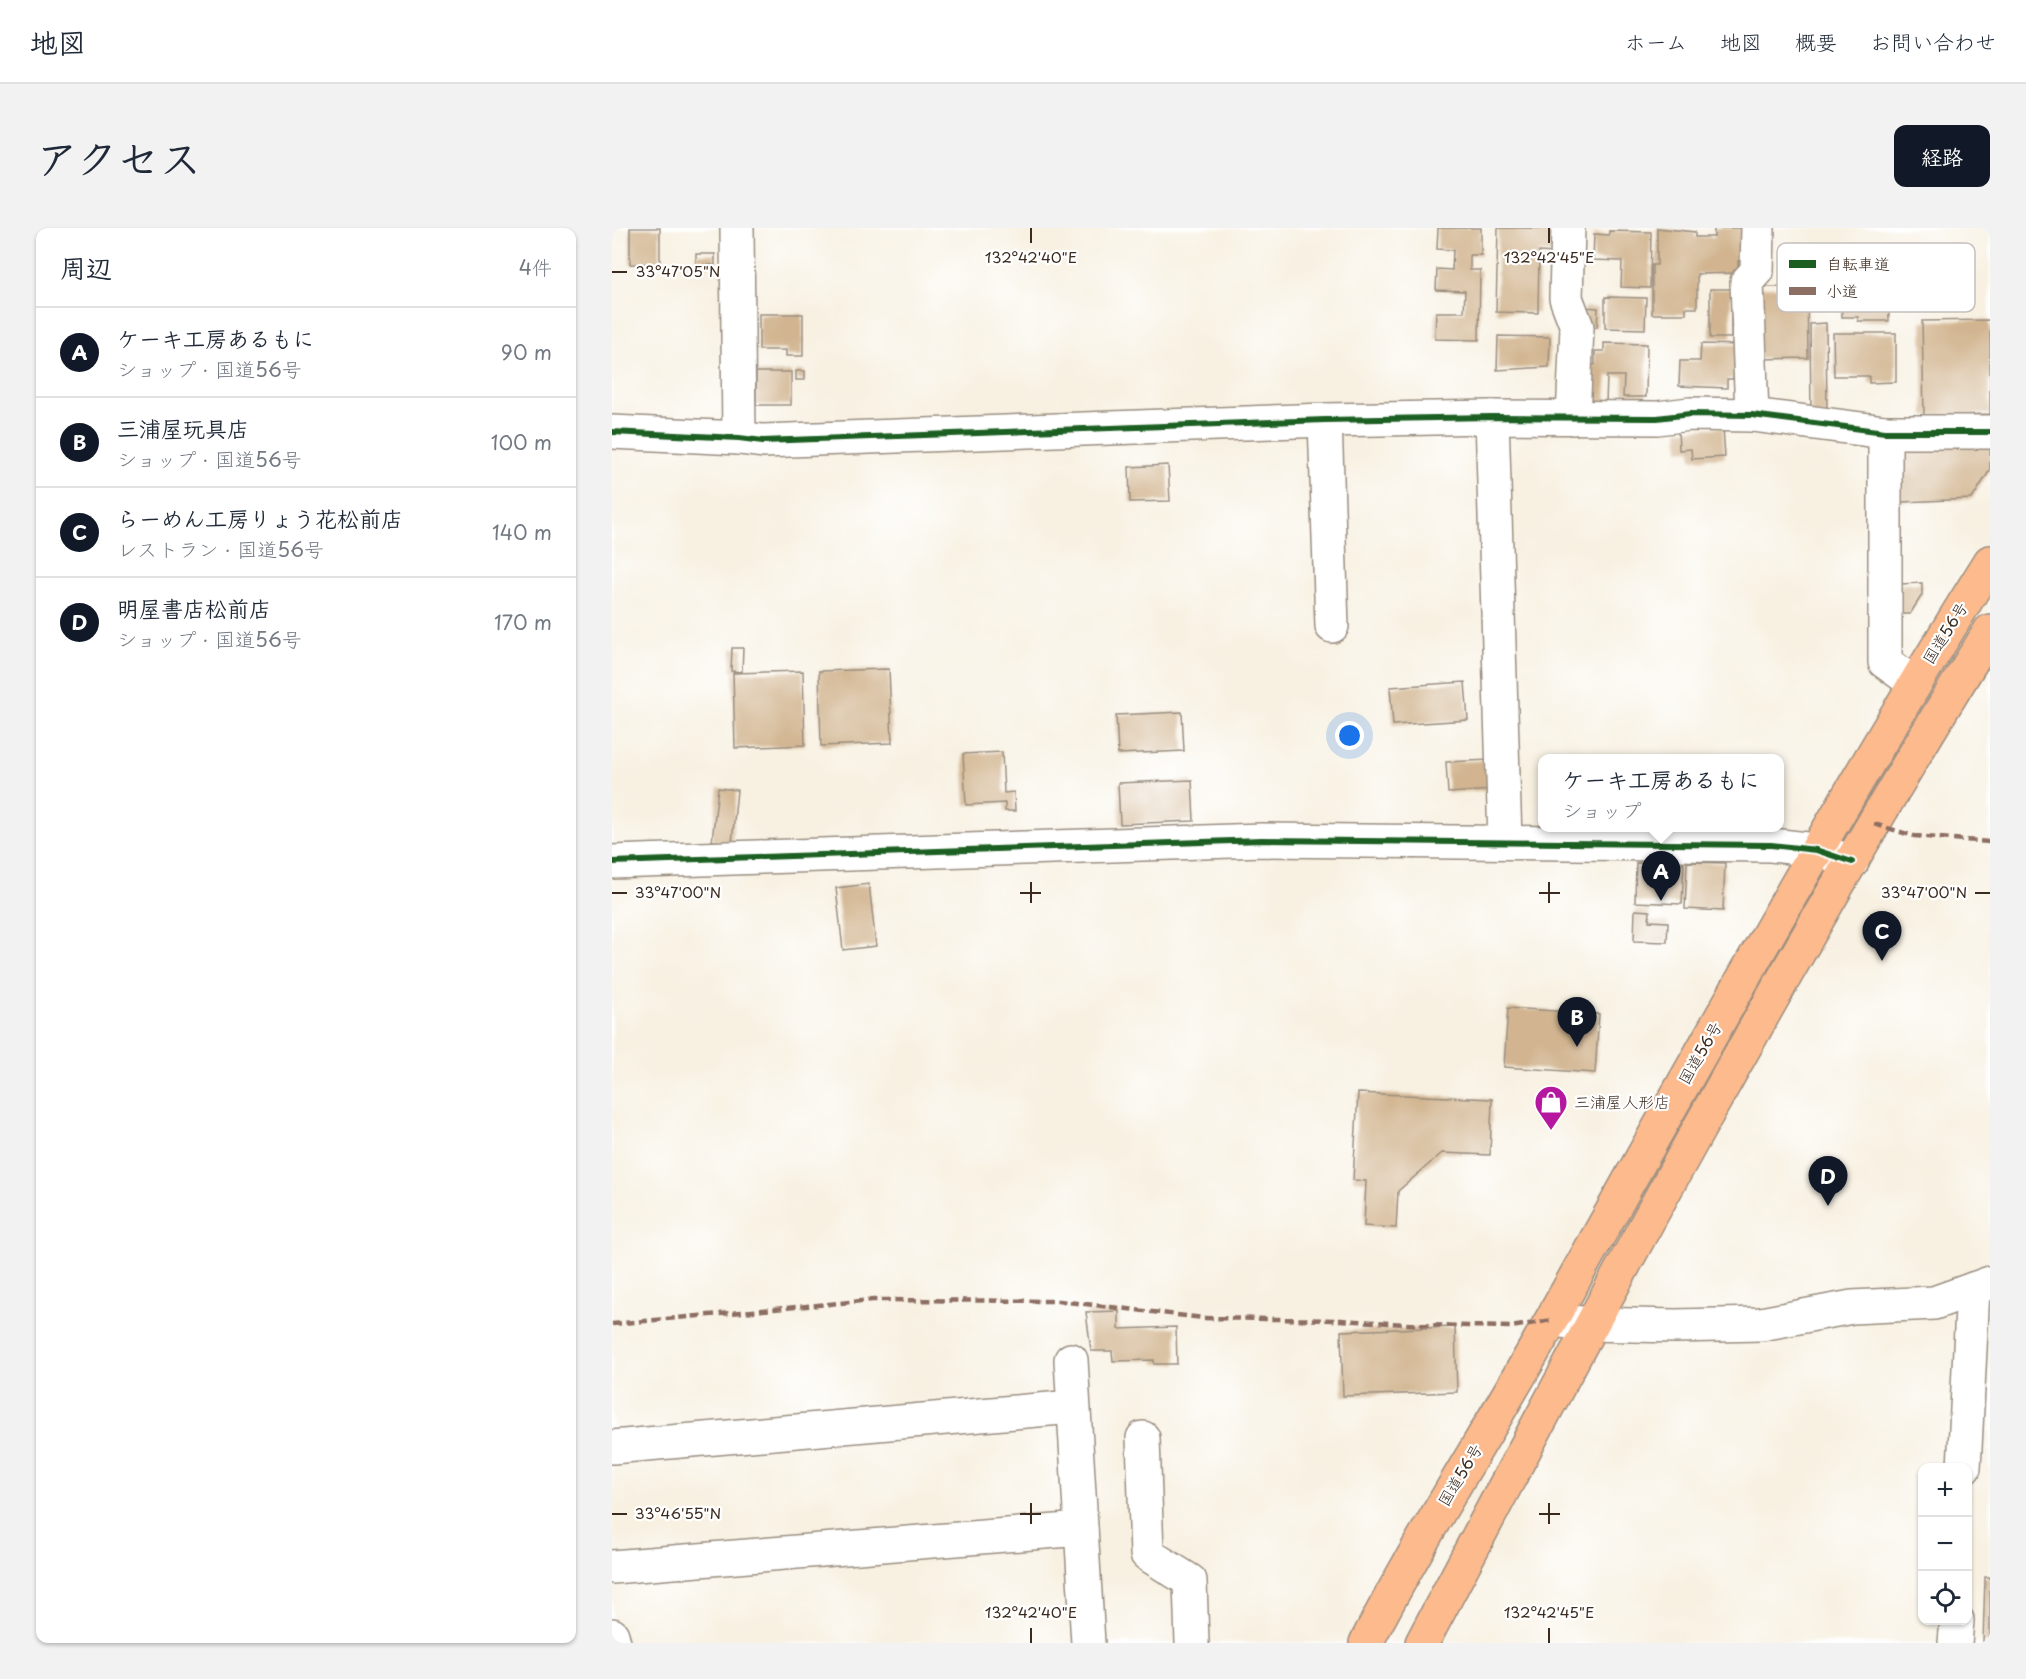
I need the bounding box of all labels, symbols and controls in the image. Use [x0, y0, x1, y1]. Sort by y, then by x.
text: 地図 [30, 20, 86, 63]
text: ホーム [1625, 25, 1687, 57]
text: 地図 [1720, 25, 1762, 57]
text: 概要 [1795, 25, 1837, 57]
text: お問い合わせ [1870, 25, 1996, 57]
text: アクセス [36, 125, 201, 188]
button: 経路 [1894, 125, 1990, 187]
legend [1777, 243, 1975, 312]
text: 132°42'40"E [985, 245, 1077, 268]
text: 132°42'45"E [1504, 245, 1594, 268]
text: 周辺 [60, 248, 112, 287]
text: 自転車道 [1826, 251, 1890, 275]
text: 4件 [519, 252, 552, 282]
text: 33°47'05"N [635, 259, 721, 282]
text: 小道 [1826, 278, 1858, 302]
text: ケーキ工房あるもに [117, 321, 315, 354]
text: A [72, 337, 87, 367]
text: 90 m [501, 337, 552, 367]
text: ショップ · 国道56号 [117, 354, 302, 384]
text: 三浦屋玩具店 [117, 411, 249, 444]
text: B [73, 427, 86, 457]
text: 100 m [491, 427, 552, 457]
text: ショップ · 国道56号 [117, 444, 302, 474]
text: らーめん工房りょう花松前店 [117, 501, 403, 534]
text: C [72, 517, 87, 547]
text: 140 m [492, 517, 552, 547]
text: レストラン · 国道56号 [117, 534, 324, 564]
text: 明屋書店松前店 [117, 591, 271, 624]
street label: 国道56号 [1916, 597, 1973, 668]
text: D [72, 607, 87, 637]
text: 170 m [494, 607, 552, 637]
text: ショップ · 国道56号 [117, 624, 302, 654]
your location [1335, 721, 1364, 750]
popup [1538, 754, 1784, 832]
text: ケーキ工房あるもに [1562, 762, 1760, 795]
text: ショップ [1562, 795, 1641, 825]
pin: A [1642, 852, 1680, 901]
text: 33°47'00"N [635, 880, 721, 903]
text: 33°47'00"N [1881, 880, 1967, 903]
pin: C [1862, 912, 1902, 961]
pin: B [1558, 998, 1596, 1047]
street label: 国道56号 [1671, 1016, 1727, 1089]
shop icon: 三浦屋人形店 [1533, 1084, 1569, 1131]
place label: 三浦屋人形店 [1574, 1089, 1670, 1113]
pin: D [1808, 1156, 1848, 1206]
street label: 国道56号 [1431, 1439, 1487, 1510]
map controls [1918, 1463, 1972, 1625]
button: + [1918, 1463, 1972, 1517]
text: 33°46'55"N [635, 1501, 721, 1524]
button: − [1918, 1517, 1972, 1571]
button: locate [1918, 1571, 1972, 1625]
text: 132°42'40"E [985, 1600, 1077, 1623]
text: 132°42'45"E [1504, 1600, 1594, 1623]

